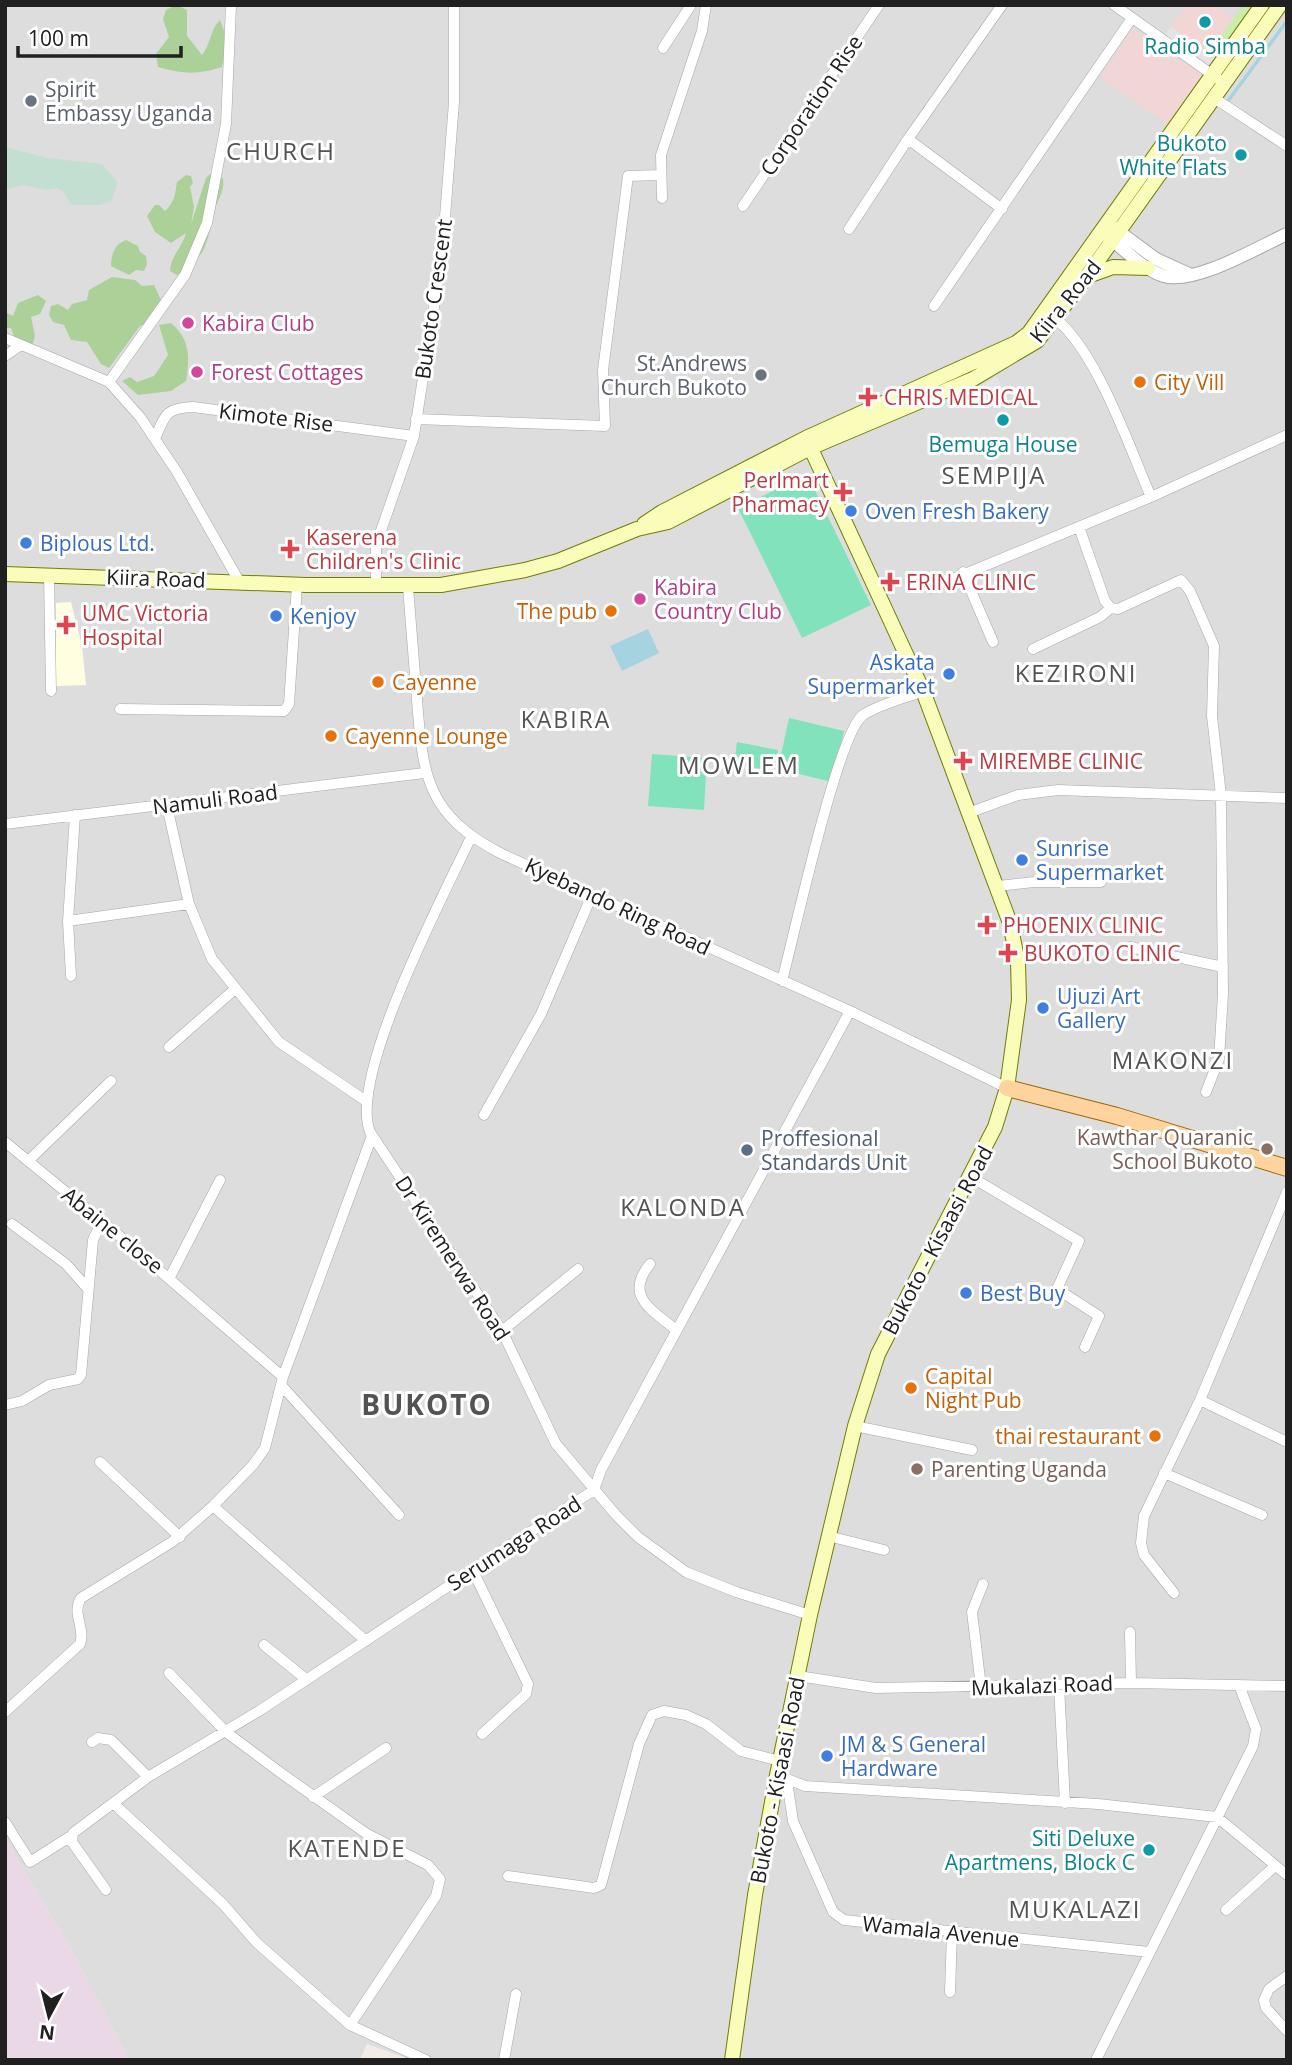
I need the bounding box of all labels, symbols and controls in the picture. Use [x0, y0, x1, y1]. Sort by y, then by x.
scale bar [18, 14, 180, 58]
marker: Radio Simba [1197, 14, 1213, 30]
text: 100 m [28, 24, 89, 52]
street label: Corporation Rise [754, 29, 868, 181]
place label: Radio Simba [1144, 32, 1266, 60]
place label: Spirit Embassy Uganda [45, 75, 212, 127]
marker: Spirit Embassy Uganda [23, 93, 39, 109]
place label: Bukoto White Flats [1119, 129, 1227, 181]
district label: CHURCH [226, 134, 336, 167]
marker: Bukoto White Flats [1233, 147, 1249, 163]
street label: Bukoto Crescent [408, 217, 458, 381]
street label: Kiira Road [1023, 254, 1107, 348]
place label: Kabira Club [202, 309, 315, 337]
marker: Kabira Club [180, 315, 196, 331]
place label: St.Andrews Church Bukoto [601, 349, 747, 401]
place label: Forest Cottages [211, 358, 364, 386]
marker: Forest Cottages [189, 364, 205, 380]
marker: St.Andrews Church Bukoto [753, 367, 769, 383]
place label: City Vill [1154, 368, 1224, 396]
marker: City Vill [1132, 374, 1148, 390]
place label: CHRIS MEDICAL [884, 383, 1038, 411]
marker: CHRIS MEDICAL [858, 387, 878, 407]
street label: Kimote Rise [217, 396, 335, 438]
marker: Bemuga House [995, 412, 1011, 428]
place label: Bemuga House [929, 430, 1078, 458]
district label: SEMPIJA [942, 458, 1046, 491]
place label: Perlmart Pharmacy [732, 466, 829, 518]
marker: Perlmart Pharmacy [835, 484, 851, 500]
place label: Oven Fresh Bakery [865, 497, 1049, 525]
marker: Oven Fresh Bakery [843, 503, 859, 519]
place label: Kaserena Children's Clinic [306, 523, 461, 575]
place label: Biplous Ltd. [40, 529, 155, 557]
marker: Biplous Ltd. [18, 535, 34, 551]
marker: Kaserena Children's Clinic [280, 539, 300, 559]
street label: Kiira Road [106, 562, 206, 594]
place label: ERINA CLINIC [906, 568, 1036, 596]
marker: ERINA CLINIC [880, 572, 900, 592]
place label: Kabira Country Club [654, 573, 782, 625]
marker: Kabira Country Club [632, 591, 648, 607]
place label: The pub [517, 597, 597, 625]
place label: UMC Victoria Hospital [82, 599, 208, 651]
place label: Kenjoy [290, 602, 356, 630]
marker: The pub [603, 603, 619, 619]
marker: Kenjoy [268, 608, 284, 624]
marker: UMC Victoria Hospital [56, 615, 76, 635]
place label: Askata Supermarket [807, 648, 935, 700]
district label: KEZIRONI [1015, 656, 1137, 689]
marker: Askata Supermarket [941, 666, 957, 682]
place label: Cayenne [392, 668, 477, 696]
marker: Cayenne [370, 674, 386, 690]
district label: KABIRA [521, 703, 611, 735]
place label: Cayenne Lounge [345, 722, 508, 750]
marker: Cayenne Lounge [323, 728, 339, 744]
place label: MIREMBE CLINIC [979, 747, 1143, 775]
district label: MOWLEM [678, 748, 800, 781]
marker: MIREMBE CLINIC [953, 751, 973, 771]
street label: Namuli Road [151, 777, 279, 821]
place label: Sunrise Supermarket [1036, 834, 1164, 886]
street label: Kyebando Ring Road [521, 851, 715, 961]
marker: Sunrise Supermarket [1014, 852, 1030, 868]
place label: PHOENIX CLINIC [1003, 911, 1163, 939]
marker: PHOENIX CLINIC [977, 915, 997, 935]
place label: BUKOTO CLINIC [1024, 939, 1180, 967]
marker: BUKOTO CLINIC [998, 943, 1018, 963]
place label: Ujuzi Art Gallery [1057, 982, 1140, 1034]
marker: Ujuzi Art Gallery [1035, 1000, 1051, 1016]
district label: MAKONZI [1112, 1043, 1234, 1076]
place label: Kawthar Quaranic School Bukoto [1077, 1123, 1253, 1175]
place label: Proffesional Standards Unit [761, 1124, 907, 1176]
street label: Bukoto - Kisaasi Road [875, 1141, 999, 1339]
marker: Kawthar Quaranic School Bukoto [1259, 1141, 1275, 1157]
marker: Proffesional Standards Unit [739, 1142, 755, 1158]
street label: Dr Kiremerwa Road [389, 1170, 517, 1346]
street label: Abaine close [56, 1180, 170, 1280]
district label: KALONDA [620, 1190, 746, 1223]
place label: Best Buy [980, 1279, 1066, 1307]
marker: Best Buy [958, 1285, 974, 1301]
place label: Capital Night Pub [925, 1362, 1022, 1414]
marker: Capital Night Pub [903, 1380, 919, 1396]
district label: BUKOTO [361, 1385, 493, 1423]
place label: thai restaurant [995, 1422, 1141, 1450]
marker: thai restaurant [1147, 1428, 1163, 1444]
place label: Parenting Uganda [931, 1455, 1107, 1483]
marker: Parenting Uganda [909, 1461, 925, 1477]
street label: Serumaga Road [442, 1489, 586, 1597]
street label: Mukalazi Road [970, 1669, 1114, 1701]
street label: Bukoto - Kisaasi Road [743, 1674, 811, 1886]
place label: JM & S General Hardware [839, 1730, 986, 1782]
marker: JM & S General Hardware [819, 1748, 835, 1764]
place label: Siti Deluxe Apartmens, Block C [945, 1824, 1135, 1876]
district label: KATENDE [287, 1831, 407, 1864]
marker: Siti Deluxe Apartmens, Block C [1141, 1842, 1157, 1858]
district label: MUKALAZI [1008, 1892, 1142, 1925]
street label: Wamala Avenue [861, 1909, 1021, 1953]
north arrow [14, 1981, 84, 2051]
text: N [38, 2019, 56, 2047]

